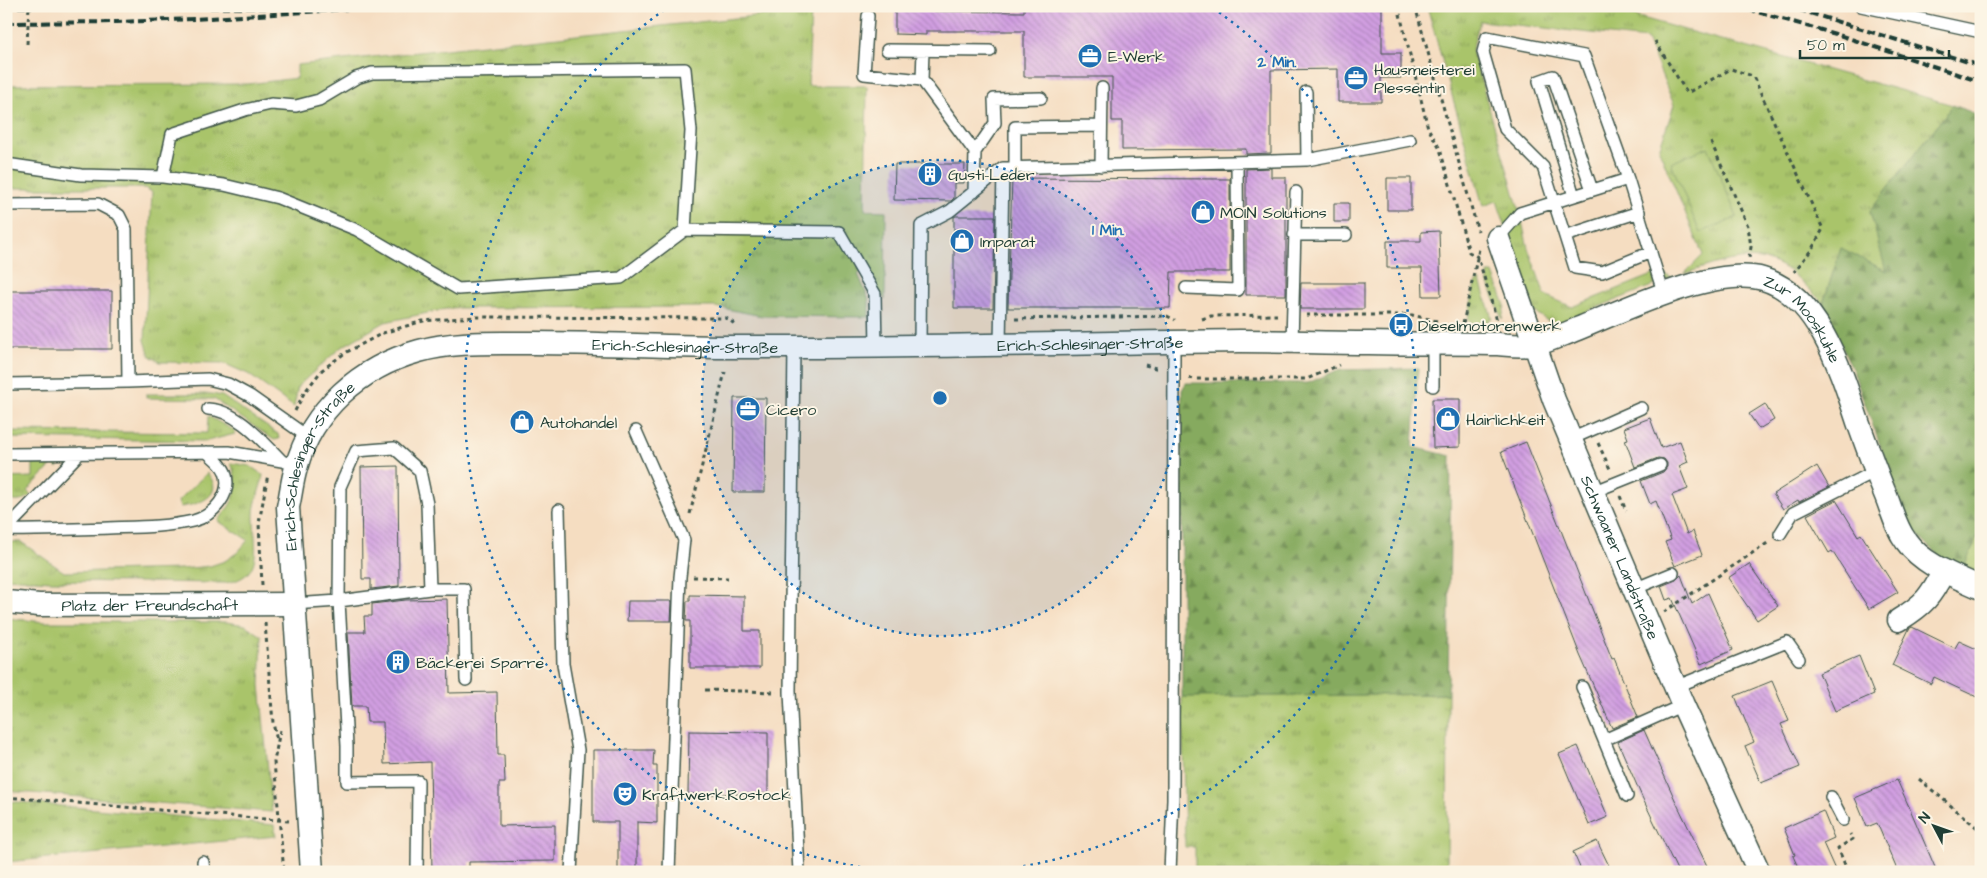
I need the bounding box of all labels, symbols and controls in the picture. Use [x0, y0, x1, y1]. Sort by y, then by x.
scale bar [1800, 28, 1948, 60]
text: 50 m [1807, 35, 1845, 56]
office icon: E-Werk [1077, 43, 1103, 69]
place label: E-Werk [1108, 46, 1165, 68]
text: 2 Min. [1257, 52, 1296, 73]
place label: Hausmeisterei Plessentin [1374, 59, 1475, 99]
office icon: Hausmeisterei Plessentin [1343, 65, 1369, 91]
building icon: Gusti-Leder [917, 161, 943, 187]
place label: Gusti-Leder [948, 164, 1035, 186]
shop icon: MOIN Solutions [1190, 199, 1216, 225]
place label: MOIN Solutions [1220, 202, 1327, 224]
text: 1 Min. [1092, 220, 1124, 241]
shop icon: Imparat [949, 228, 975, 254]
place label: Imparat [980, 231, 1036, 253]
street label: Zur Mooskuhle [1760, 270, 1846, 367]
bus stop icon: Dieselmotorenwerk [1388, 312, 1414, 338]
place label: Dieselmotorenwerk [1418, 315, 1561, 337]
street label: Erich-Schlesinger-Straße [997, 332, 1184, 357]
street label: Erich-Schlesinger-Straße [592, 334, 779, 360]
street label: Erich-Schlesinger-Straße [278, 376, 360, 551]
centre of rings [931, 389, 949, 407]
office icon: Cicero [735, 396, 761, 422]
place label: Cicero [766, 399, 816, 421]
shop icon: Hairlichkeit [1435, 406, 1461, 432]
shop icon: Autohandel [509, 409, 535, 435]
place label: Hairlichkeit [1466, 409, 1546, 431]
place label: Autohandel [540, 412, 617, 434]
street label: Schwaaner Landstraße [1575, 472, 1664, 643]
street label: Platz der Freundschaft [61, 594, 239, 617]
building icon: Bäckerei Sparre [385, 649, 411, 675]
place label: Bäckerei Sparre [416, 652, 544, 674]
theatre icon: Kraftwerk.Rostock [612, 781, 638, 807]
place label: Kraftwerk.Rostock [642, 784, 791, 806]
north arrow [1910, 800, 1960, 850]
text: N [1915, 808, 1936, 828]

